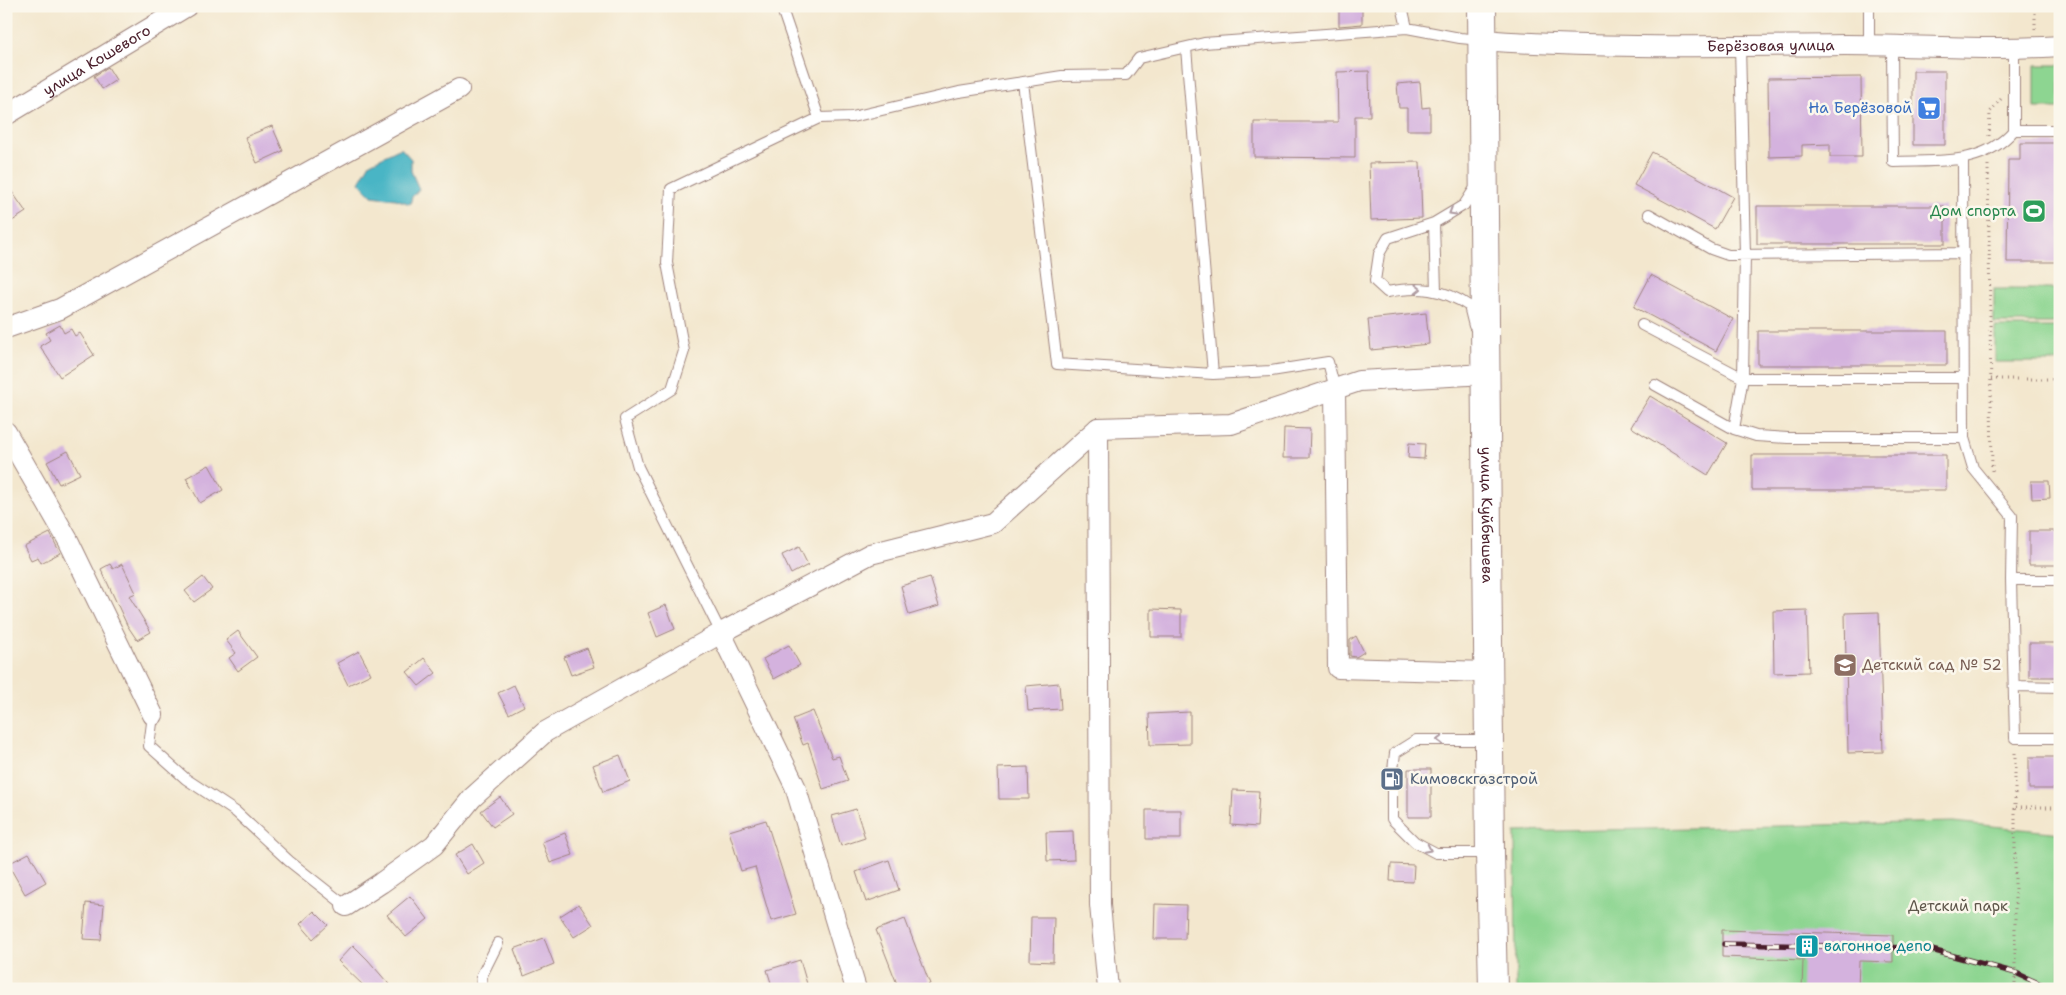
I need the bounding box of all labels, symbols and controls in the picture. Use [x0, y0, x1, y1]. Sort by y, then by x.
street label: улица Кошевого [39, 20, 154, 100]
street label: Берёзовая улица [1707, 35, 1835, 56]
supermarket icon: На Берёзовой [1916, 95, 1942, 121]
place label: На Берёзовой [1808, 98, 1912, 118]
sports icon: Дом спорта [2021, 198, 2047, 224]
place label: Дом спорта [1930, 201, 2017, 221]
one-way arrow [1449, 206, 1458, 216]
one-way arrow [1415, 284, 1423, 295]
street label: улица Куйбышева [1476, 447, 1497, 584]
school or university icon: Детский сад № 52 [1832, 652, 1858, 678]
place label: Детский сад № 52 [1862, 655, 2002, 675]
one-way arrow [1436, 735, 1444, 745]
fuel station icon: Кимовскгазстрой [1379, 766, 1405, 792]
place label: Кимовскгазстрой [1410, 769, 1538, 789]
one-way arrow [1423, 843, 1432, 853]
park label: Детский парк [1908, 896, 2008, 916]
building icon: вагонное депо [1794, 933, 1820, 959]
place label: вагонное депо [1824, 936, 1932, 956]

